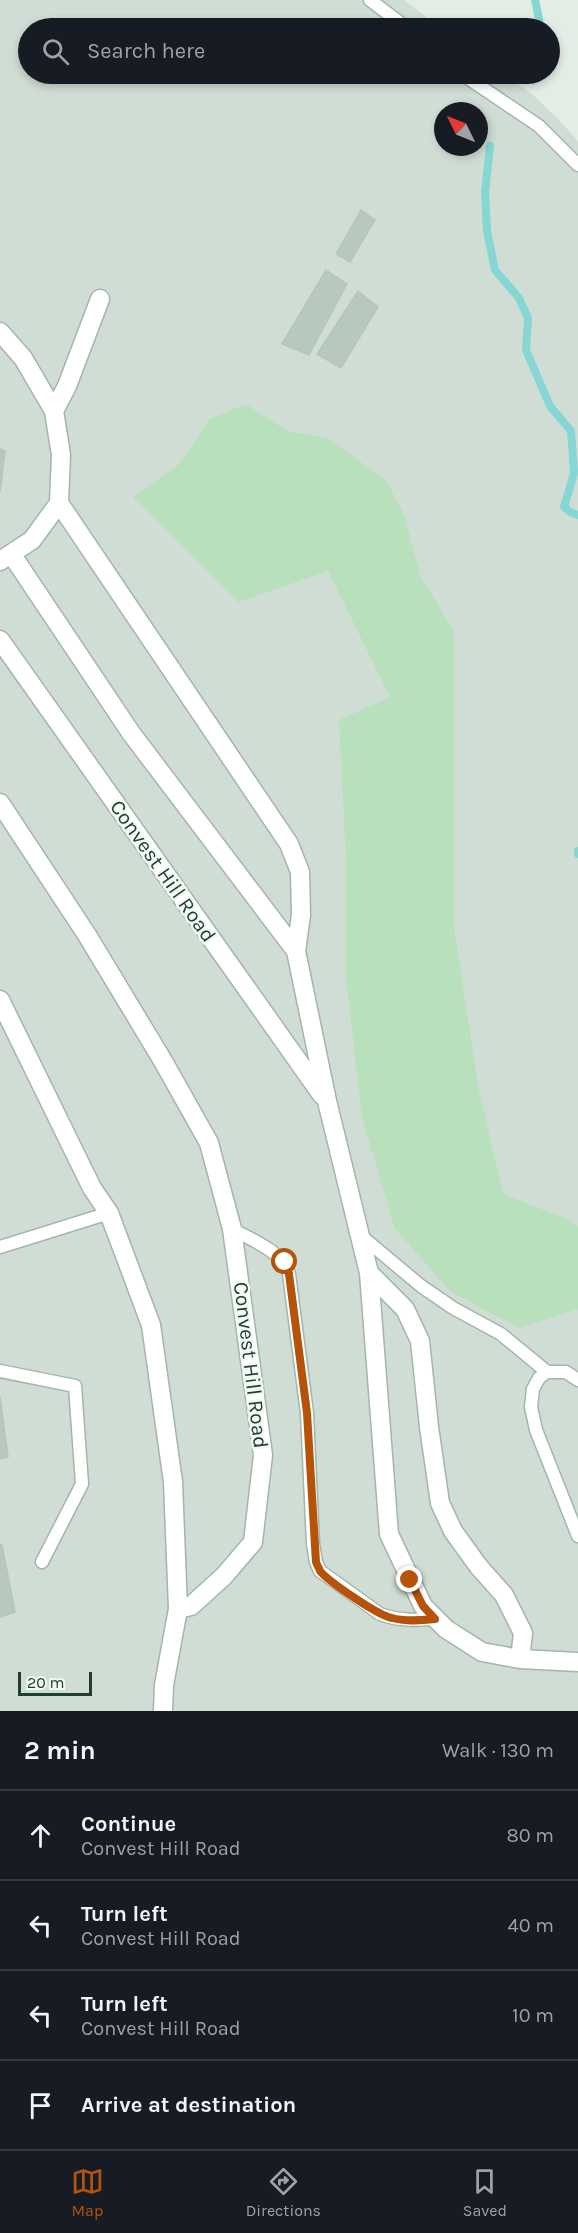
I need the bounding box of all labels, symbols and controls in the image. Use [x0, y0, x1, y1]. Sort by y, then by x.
search box [18, 18, 560, 84]
icon: search [39, 35, 72, 68]
text: Search here [87, 38, 205, 64]
north arrow [434, 102, 488, 156]
street label: Convest Hill Road [105, 795, 221, 947]
route start [271, 1248, 297, 1274]
street label: Convest Hill Road [229, 1280, 273, 1450]
route end [396, 1566, 422, 1592]
scale bar [18, 1669, 92, 1696]
text: 20 m [27, 1673, 65, 1692]
text: 2 min [24, 1735, 96, 1766]
text: Walk · 130 m [442, 1739, 554, 1762]
text: Continue [81, 1811, 176, 1837]
icon: ahead [24, 1819, 57, 1852]
text: 80 m [506, 1824, 554, 1847]
text: Convest Hill Road [81, 1837, 241, 1860]
text: Turn left [81, 1901, 168, 1927]
icon: left [24, 1909, 57, 1942]
text: 40 m [508, 1914, 554, 1937]
text: Convest Hill Road [81, 1927, 241, 1950]
text: Turn left [81, 1991, 168, 2017]
icon: left [24, 1999, 57, 2032]
text: 10 m [512, 2004, 554, 2027]
text: Convest Hill Road [81, 2017, 241, 2040]
icon: arrive [24, 2089, 57, 2122]
text: Arrive at destination [81, 2092, 296, 2118]
tab: Map [71, 2165, 104, 2220]
tab: Directions [246, 2165, 321, 2220]
tab: Saved [463, 2165, 507, 2220]

